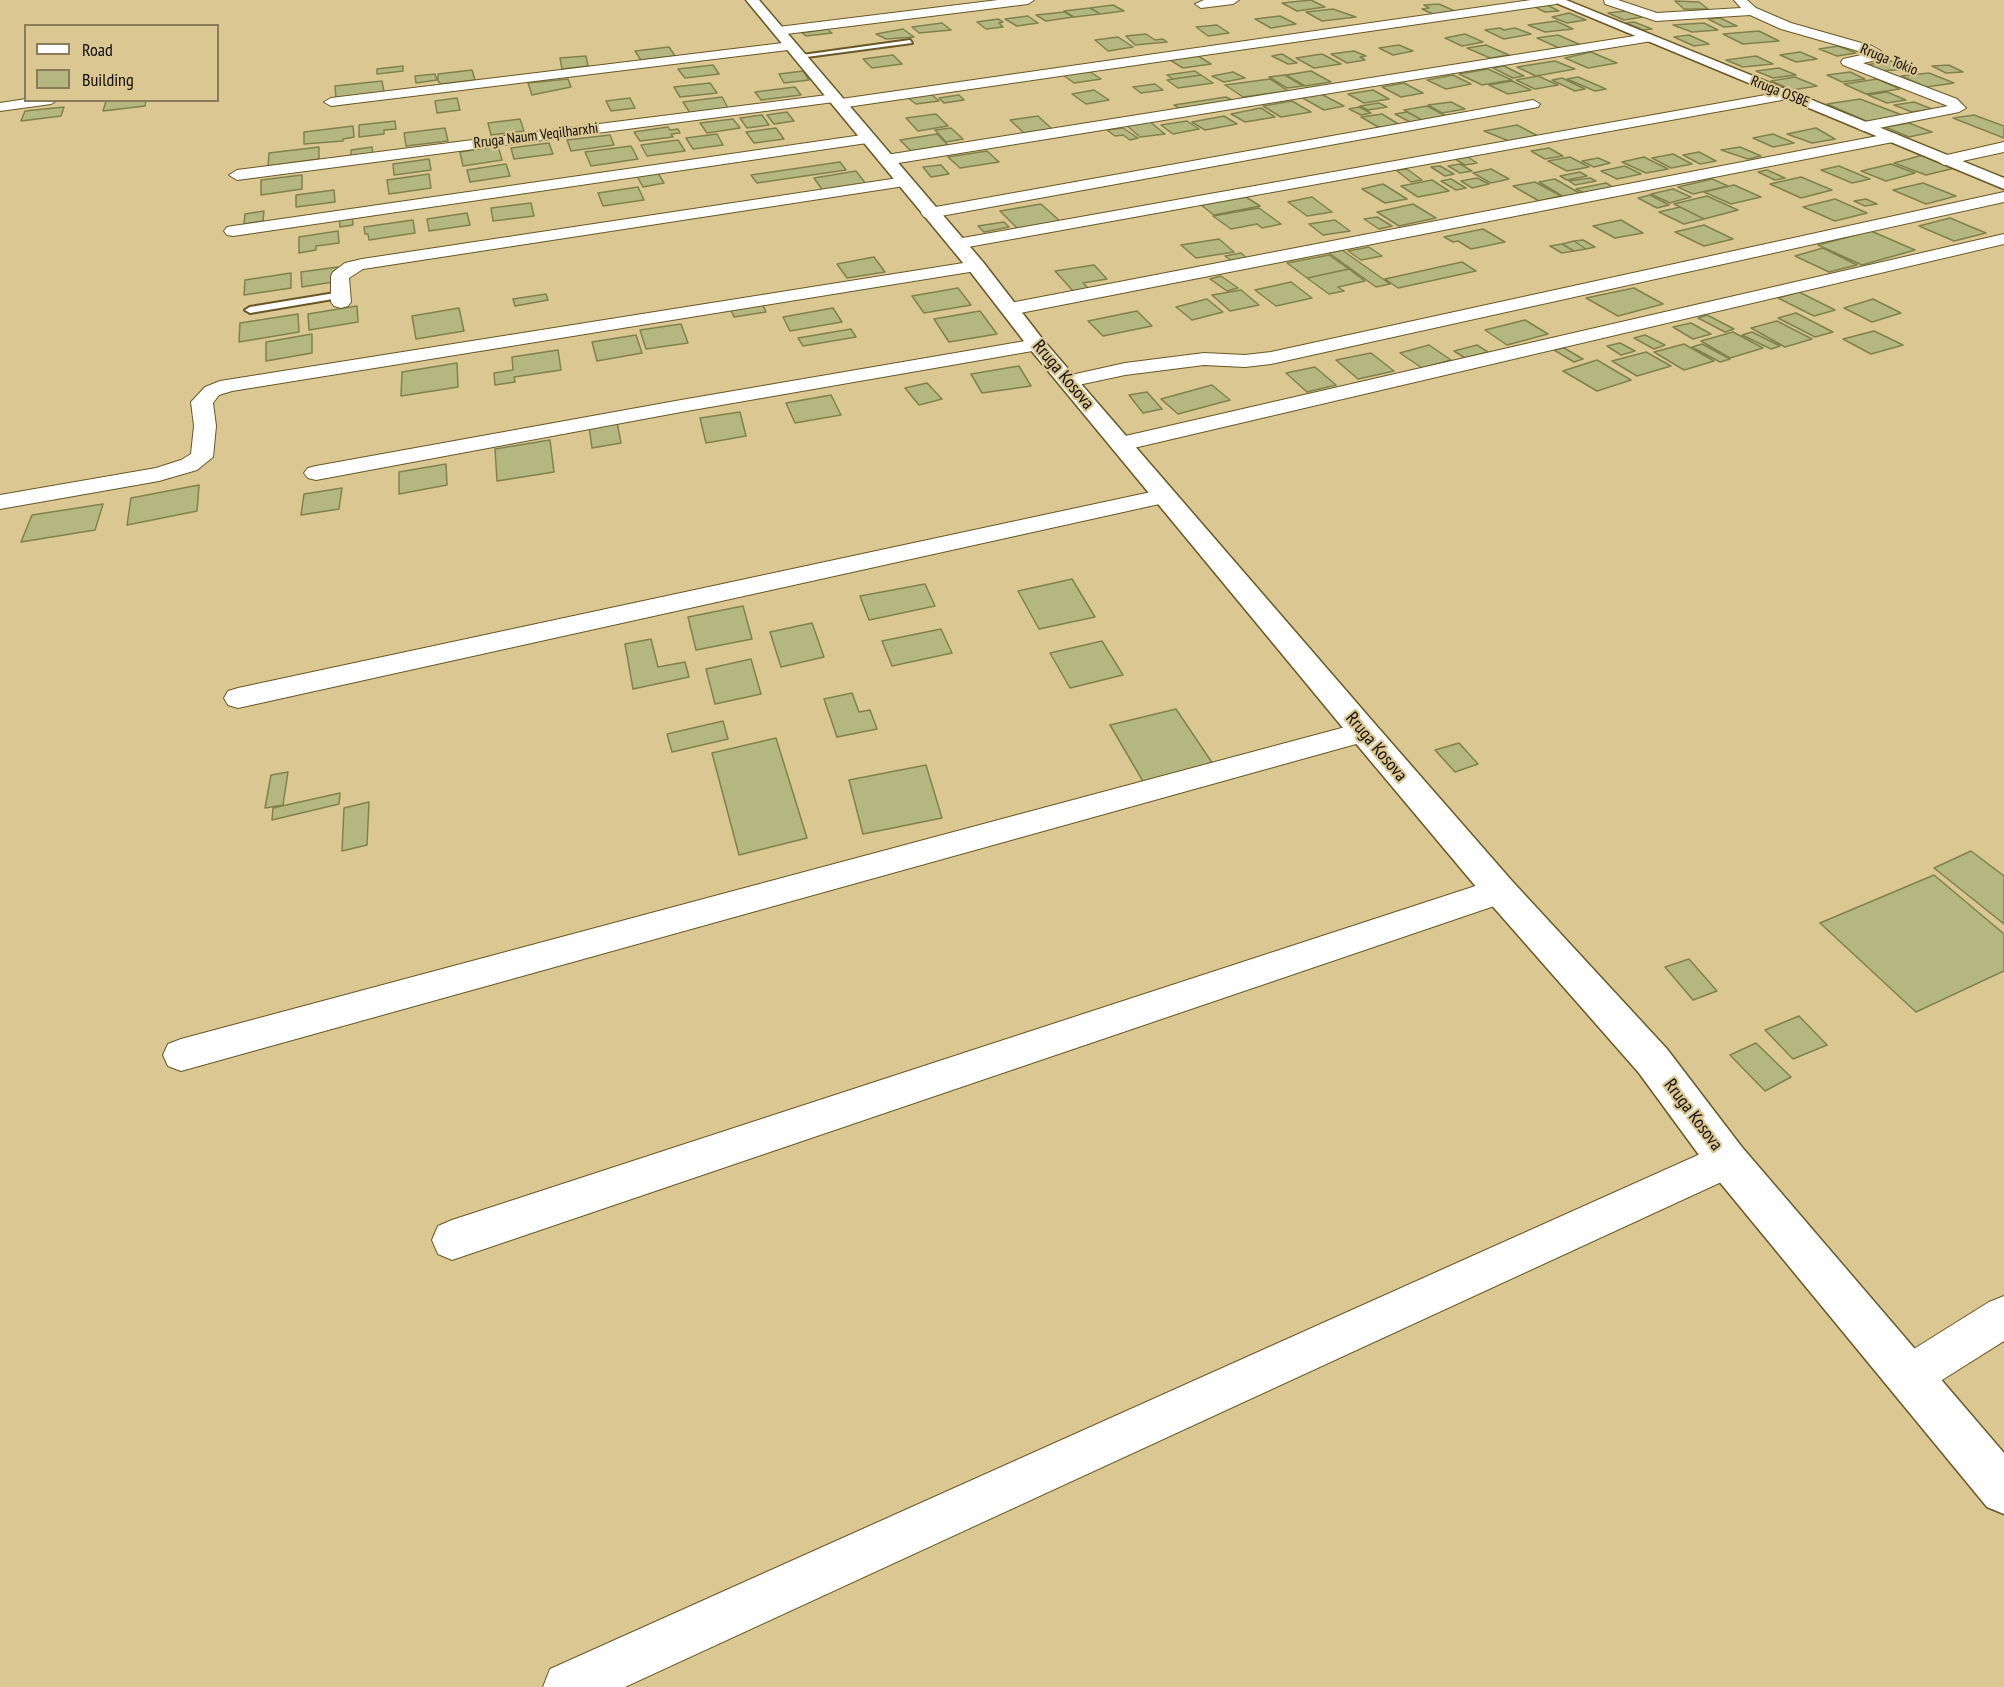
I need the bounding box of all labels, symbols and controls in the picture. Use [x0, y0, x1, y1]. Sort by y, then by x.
legend [24, 24, 219, 102]
text: Road [82, 38, 113, 61]
street label: Rruga Tokio [1858, 40, 1920, 80]
text: Building [82, 68, 134, 91]
street label: Rruga OSBE [1748, 72, 1812, 112]
street label: Rruga Naum Veqilharxhi [473, 119, 599, 153]
street label: Rruga Kosova [1028, 336, 1098, 414]
street label: Rruga Kosova [1341, 708, 1411, 786]
street label: Rruga Kosova [1659, 1075, 1727, 1155]

